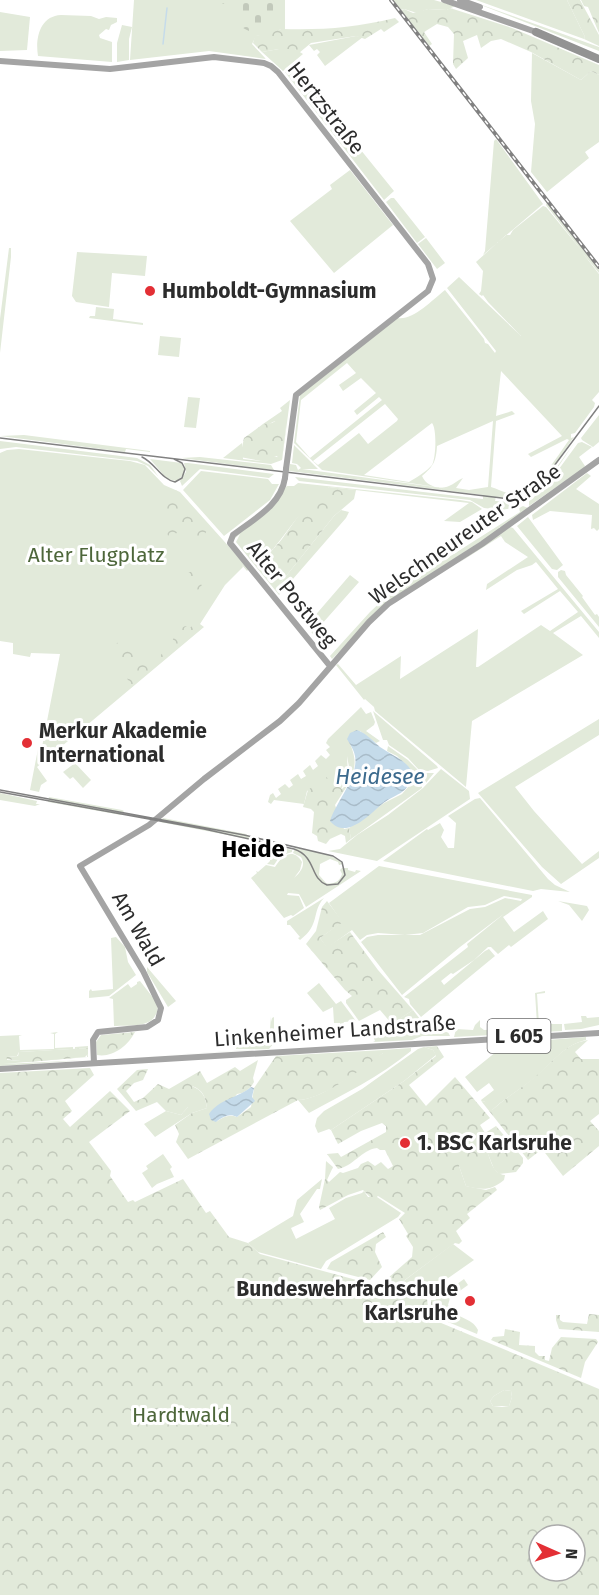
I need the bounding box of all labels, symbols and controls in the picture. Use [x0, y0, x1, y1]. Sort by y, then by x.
street label: Hertzstraße [282, 56, 370, 160]
place label: Humboldt-Gymnasium [162, 278, 377, 304]
marker: Humboldt-Gymnasium [143, 284, 157, 298]
street label: Welschneureuter Straße [364, 458, 566, 610]
street label: Alter Postweg [241, 536, 343, 652]
park label: Alter Flugplatz [28, 542, 164, 568]
place label: Merkur Akademie International [39, 718, 207, 768]
marker: Merkur Akademie International [20, 736, 34, 750]
water label: Heidesee [335, 763, 425, 790]
district label: Heide [221, 835, 285, 863]
street label: Am Wald [106, 887, 170, 971]
street label: Linkenheimer Landstraße [213, 1010, 457, 1052]
road number: L 605 [488, 1019, 550, 1053]
place label: 1. BSC Karlsruhe [417, 1130, 572, 1156]
marker: 1. BSC Karlsruhe [398, 1136, 412, 1150]
place label: Bundeswehrfachschule Karlsruhe [236, 1276, 458, 1326]
marker: Bundeswehrfachschule Karlsruhe [463, 1294, 477, 1308]
park label: Hardtwald [132, 1402, 230, 1428]
north arrow [527, 1523, 587, 1583]
text: N [562, 1548, 581, 1560]

